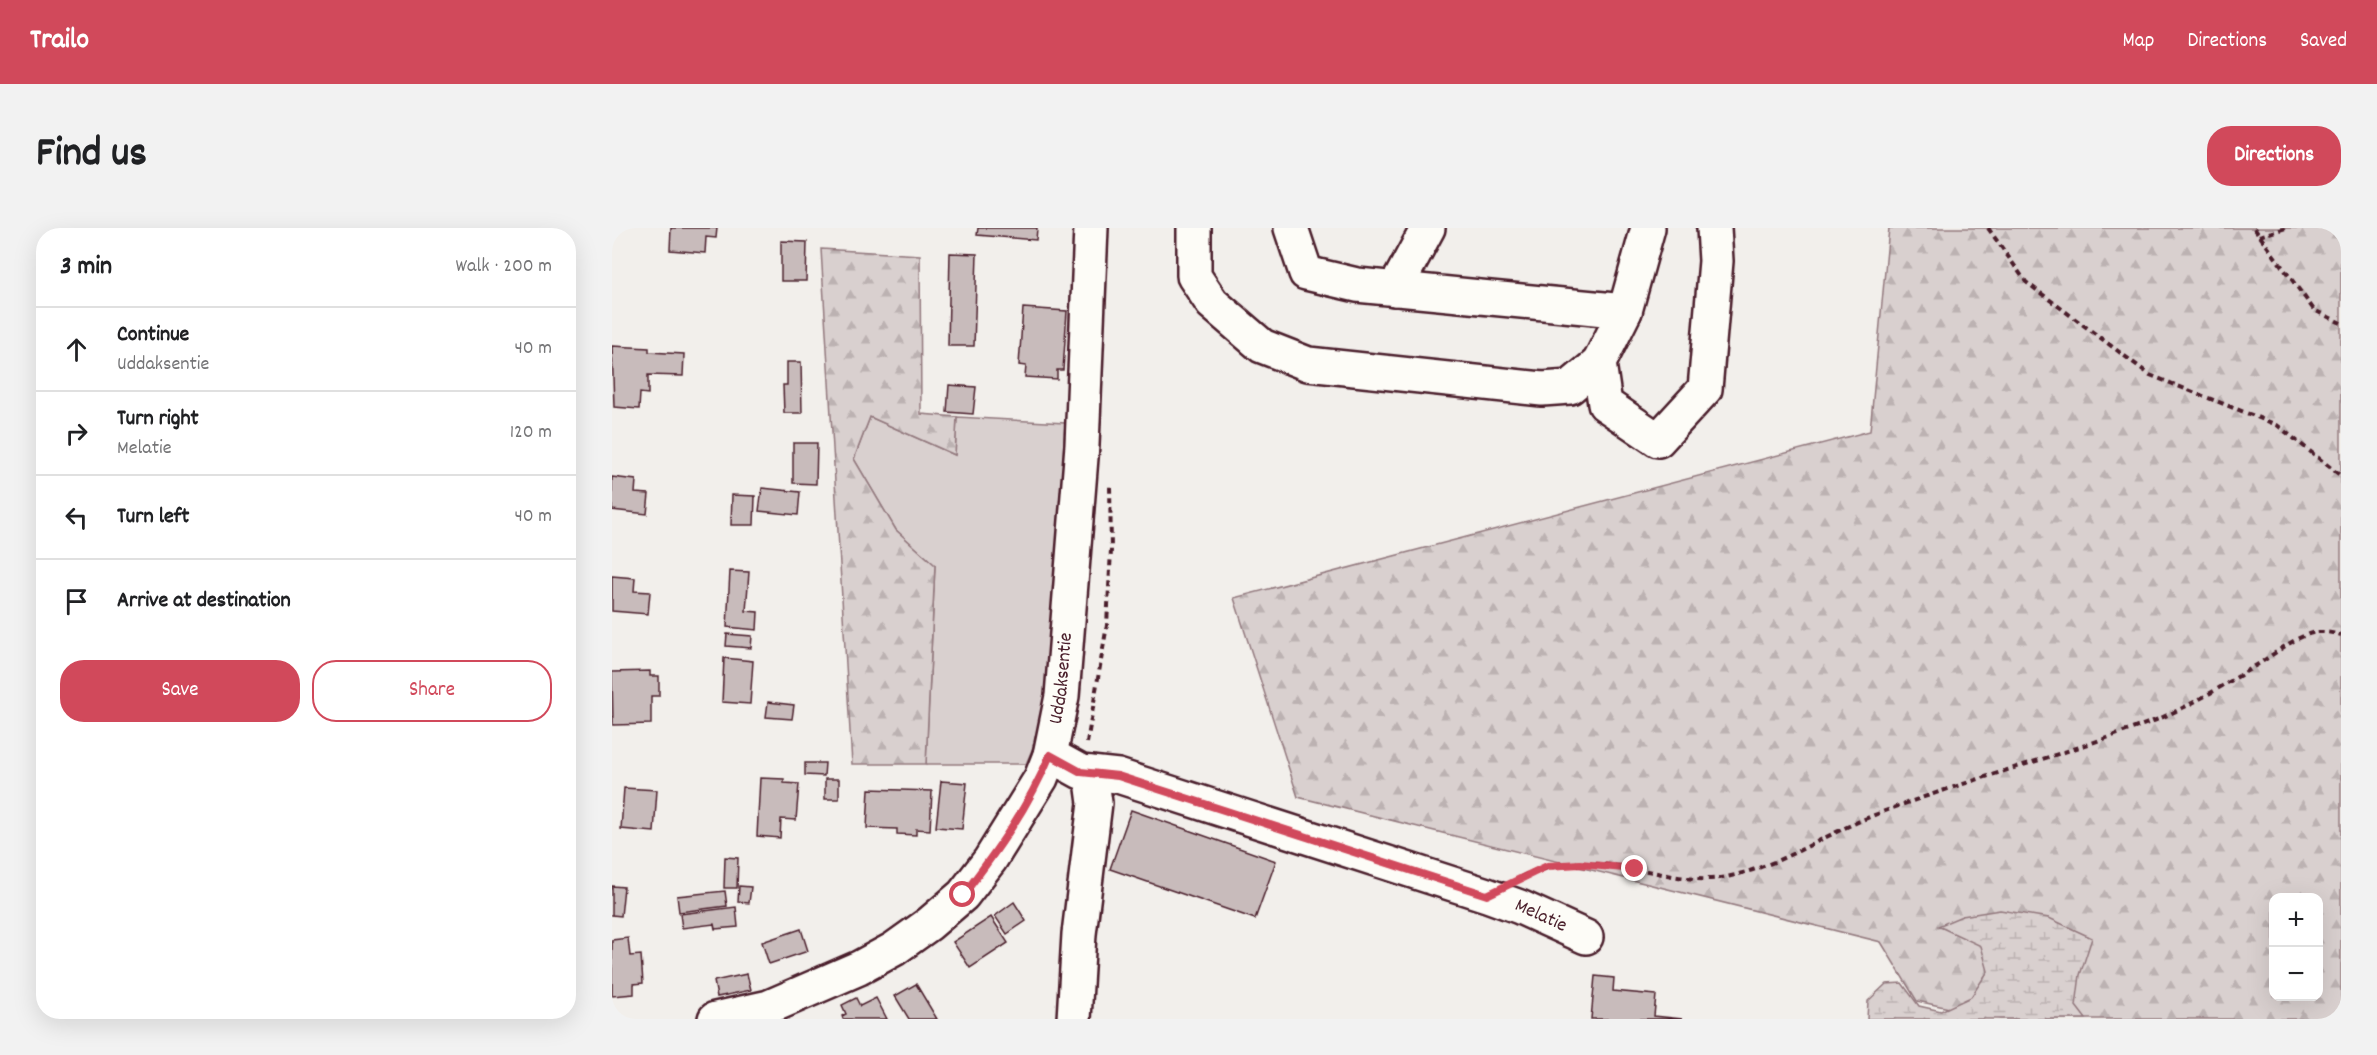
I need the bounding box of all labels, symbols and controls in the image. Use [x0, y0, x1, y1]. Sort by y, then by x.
text: Trailo [30, 22, 89, 62]
text: Map [2123, 27, 2154, 57]
text: Directions [2187, 27, 2267, 57]
text: Saved [2300, 27, 2347, 57]
text: Find us [36, 126, 147, 186]
button: Directions [2207, 126, 2341, 186]
text: 3 min [60, 249, 112, 286]
text: Walk · 200 m [456, 253, 552, 281]
text: Continue [117, 320, 189, 351]
icon: ahead [60, 333, 93, 366]
text: 40 m [514, 335, 552, 363]
text: Uddaksentie [117, 351, 209, 379]
text: Turn right [117, 404, 199, 435]
icon: right [60, 417, 93, 450]
text: 120 m [510, 419, 552, 447]
text: Melatie [117, 435, 172, 463]
icon: left [60, 501, 93, 534]
text: Turn left [117, 502, 189, 533]
text: 40 m [514, 503, 552, 531]
icon: arrive [60, 585, 93, 618]
text: Arrive at destination [117, 586, 291, 617]
street label: Uddaksentie [1043, 631, 1081, 727]
button: Save [60, 660, 300, 722]
button: Share [312, 660, 552, 722]
route end [1621, 855, 1647, 881]
route start [949, 881, 975, 907]
street label: Melatie [1510, 892, 1571, 940]
map controls [2269, 893, 2323, 1001]
button: + [2269, 893, 2323, 947]
button: − [2269, 947, 2323, 1001]

